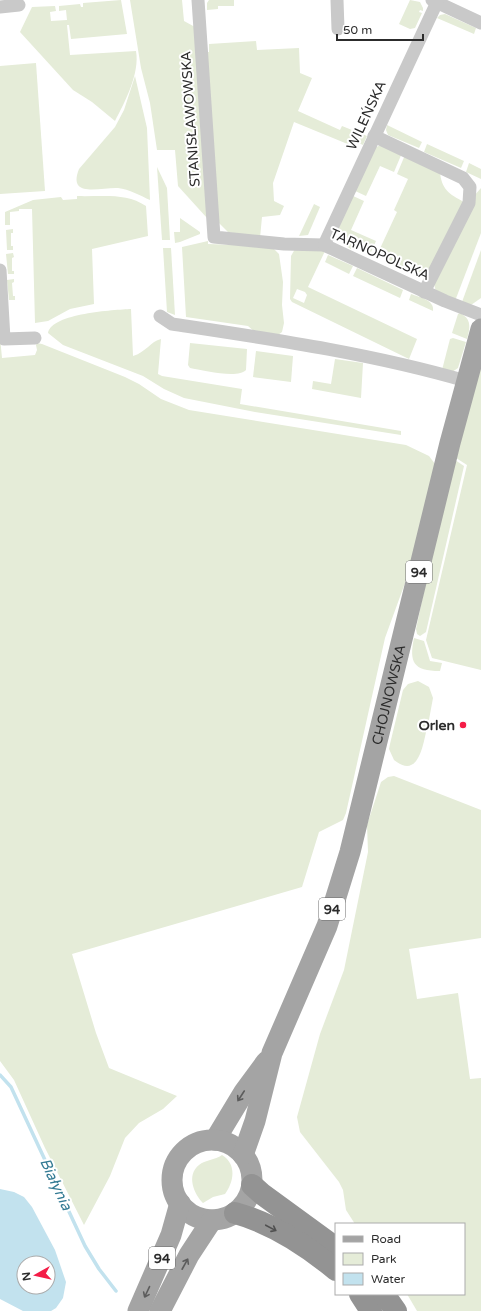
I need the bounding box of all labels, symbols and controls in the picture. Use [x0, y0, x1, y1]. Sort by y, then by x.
scale bar [337, 16, 423, 42]
text: 50 m [343, 23, 372, 37]
street label: STANISŁAWOWSKA [177, 50, 204, 188]
street label: WILEŃSKA [343, 78, 390, 153]
street label: TARNOPOLSKA [327, 225, 432, 284]
road number: 94 [406, 561, 432, 583]
street label: CHOJNOWSKA [368, 643, 409, 747]
place label: Orlen [418, 717, 455, 734]
marker: Orlen [458, 720, 468, 730]
road number: 94 [319, 898, 345, 920]
one-way arrow [237, 1090, 245, 1101]
water label: Białynia [36, 1155, 76, 1214]
legend [335, 1223, 465, 1295]
one-way arrow [264, 1225, 276, 1232]
text: Road [371, 1232, 401, 1246]
road number: 94 [149, 1247, 175, 1269]
text: Park [371, 1252, 397, 1266]
north arrow [16, 1255, 56, 1295]
one-way arrow [181, 1258, 189, 1270]
text: N [20, 1271, 34, 1282]
text: Water [371, 1272, 406, 1286]
one-way arrow [143, 1285, 150, 1297]

